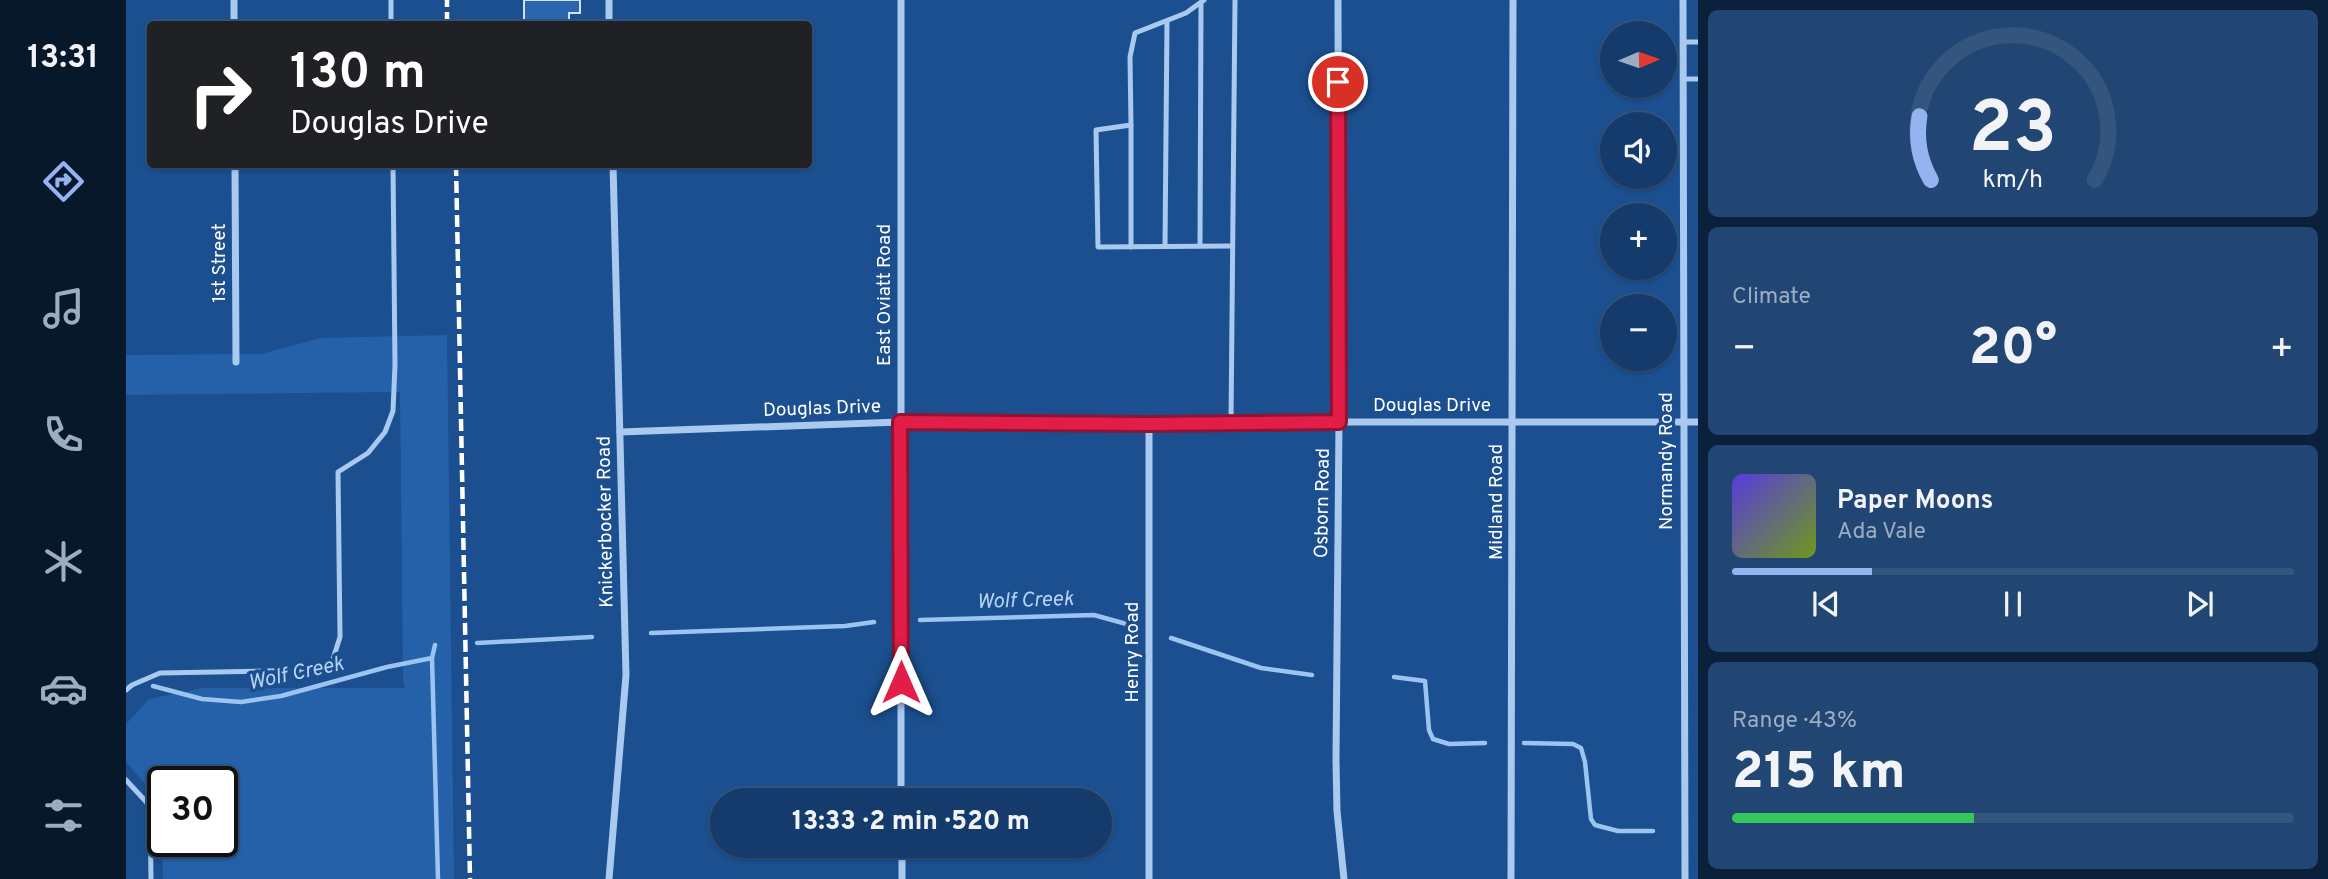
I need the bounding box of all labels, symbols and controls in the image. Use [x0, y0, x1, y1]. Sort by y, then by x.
north arrow [1600, 21, 1676, 98]
map controls [1600, 21, 1677, 371]
text: 13:31 [27, 39, 99, 79]
text: 130 m [290, 44, 426, 106]
icon: right [175, 49, 266, 140]
pin [1308, 52, 1368, 112]
icon: arrive [1319, 63, 1357, 101]
text: 23 [1969, 86, 2057, 178]
text: Douglas Drive [290, 105, 489, 145]
button: sound [1600, 112, 1677, 189]
icon: directions [39, 157, 88, 206]
text: km/h [1983, 164, 2043, 196]
button: + [1600, 203, 1677, 280]
street label: 1st Street [208, 223, 232, 303]
street label: East Oviatt Road [873, 224, 897, 366]
text: Climate [1732, 283, 1811, 312]
icon: music [39, 284, 88, 333]
button: − [1600, 294, 1677, 371]
text: 20° [1969, 317, 2057, 383]
text: − [1732, 326, 1757, 375]
text: + [2269, 326, 2294, 375]
street label: Normandy Road [1655, 392, 1679, 530]
street label: Douglas Drive [1373, 394, 1491, 418]
street label: Douglas Drive [763, 395, 881, 423]
icon: phone [39, 410, 88, 459]
street label: Knickerbocker Road [593, 436, 619, 608]
street label: Midland Road [1485, 444, 1509, 560]
street label: Osborn Road [1310, 448, 1336, 558]
text: Paper Moons [1837, 485, 1993, 518]
text: Ada Vale [1837, 518, 1926, 547]
icon: climate [39, 537, 88, 586]
icon: previous [1807, 585, 1845, 623]
icon: pause [1994, 585, 2032, 623]
icon: next [2181, 585, 2219, 623]
water label: Wolf Creek [976, 586, 1074, 616]
street label: Henry Road [1121, 602, 1145, 702]
position arrow [864, 645, 938, 719]
water label: Wolf Creek [246, 651, 347, 697]
icon: car [39, 664, 88, 713]
text: Range · 43% [1732, 707, 1857, 736]
text: 215 km [1732, 741, 1906, 807]
speed limit sign: 30 [147, 766, 238, 857]
icon: filters [39, 791, 88, 840]
text: 13:33 · 2 min · 520 m [792, 806, 1030, 839]

